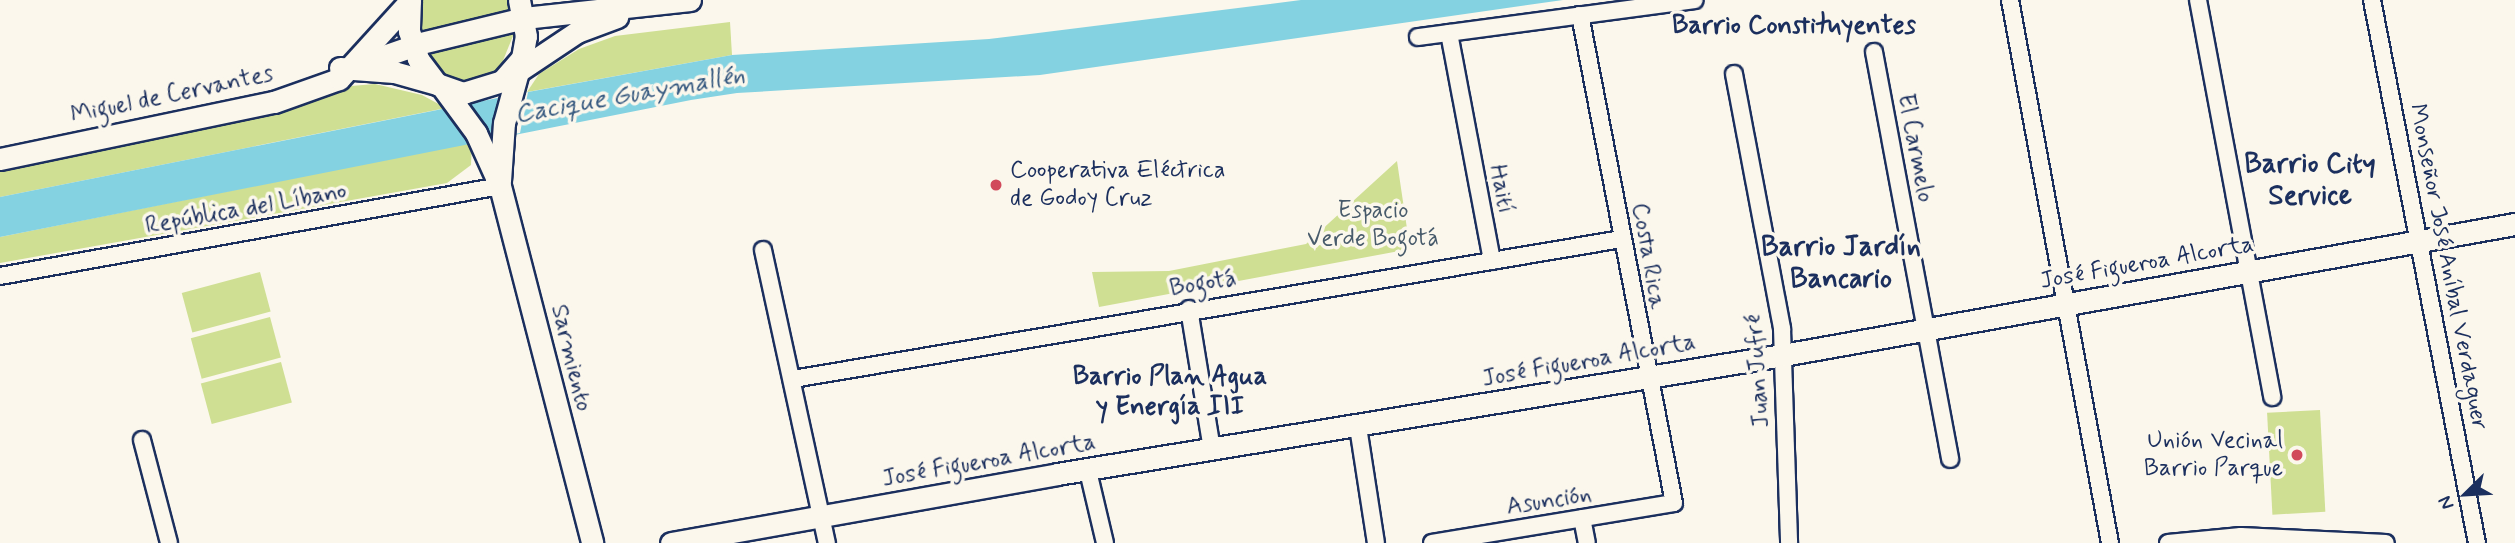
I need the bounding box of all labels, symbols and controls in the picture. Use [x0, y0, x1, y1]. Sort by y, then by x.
district label: Barrio Constituyentes [1672, 11, 1916, 43]
street label: Miguel de Cervantes [71, 60, 273, 130]
water label: Cacique Guaymallén [512, 60, 748, 132]
street label: El Carmelo [1890, 87, 1940, 209]
street label: Monseñor José Aníbal Verdaguer [2402, 102, 2494, 432]
district label: Barrio City Service [2244, 148, 2376, 214]
place label: Cooperativa Eléctrica de Godoy Cruz [1010, 157, 1222, 213]
street label: Haití [1482, 162, 1520, 216]
street label: República del Líbano [143, 177, 349, 241]
marker: Cooperativa Eléctrica de Godoy Cruz [988, 177, 1004, 193]
park label: Espacio Verde Bogotá [1307, 197, 1439, 253]
street label: Costa Rica [1625, 202, 1671, 310]
street label: José Figueroa Alcorta [2036, 230, 2258, 296]
district label: Barrio Jardín Bancario [1761, 231, 1921, 297]
street label: Bogotá [1168, 265, 1238, 303]
street label: Sarmiento [544, 302, 598, 414]
street label: Juan Jufré [1740, 313, 1776, 429]
street label: José Figueroa Alcorta [1478, 328, 1700, 394]
district label: Barrio Plan Agua y Energía III [1074, 362, 1266, 424]
place label: Unión Vecinal Barrio Parque [2140, 427, 2283, 483]
street label: José Figueroa Alcorta [878, 428, 1100, 494]
marker: Unión Vecinal Barrio Parque [2289, 447, 2305, 463]
north arrow [2431, 459, 2501, 529]
street label: Asunción [1504, 480, 1594, 522]
text: N [2432, 492, 2460, 514]

